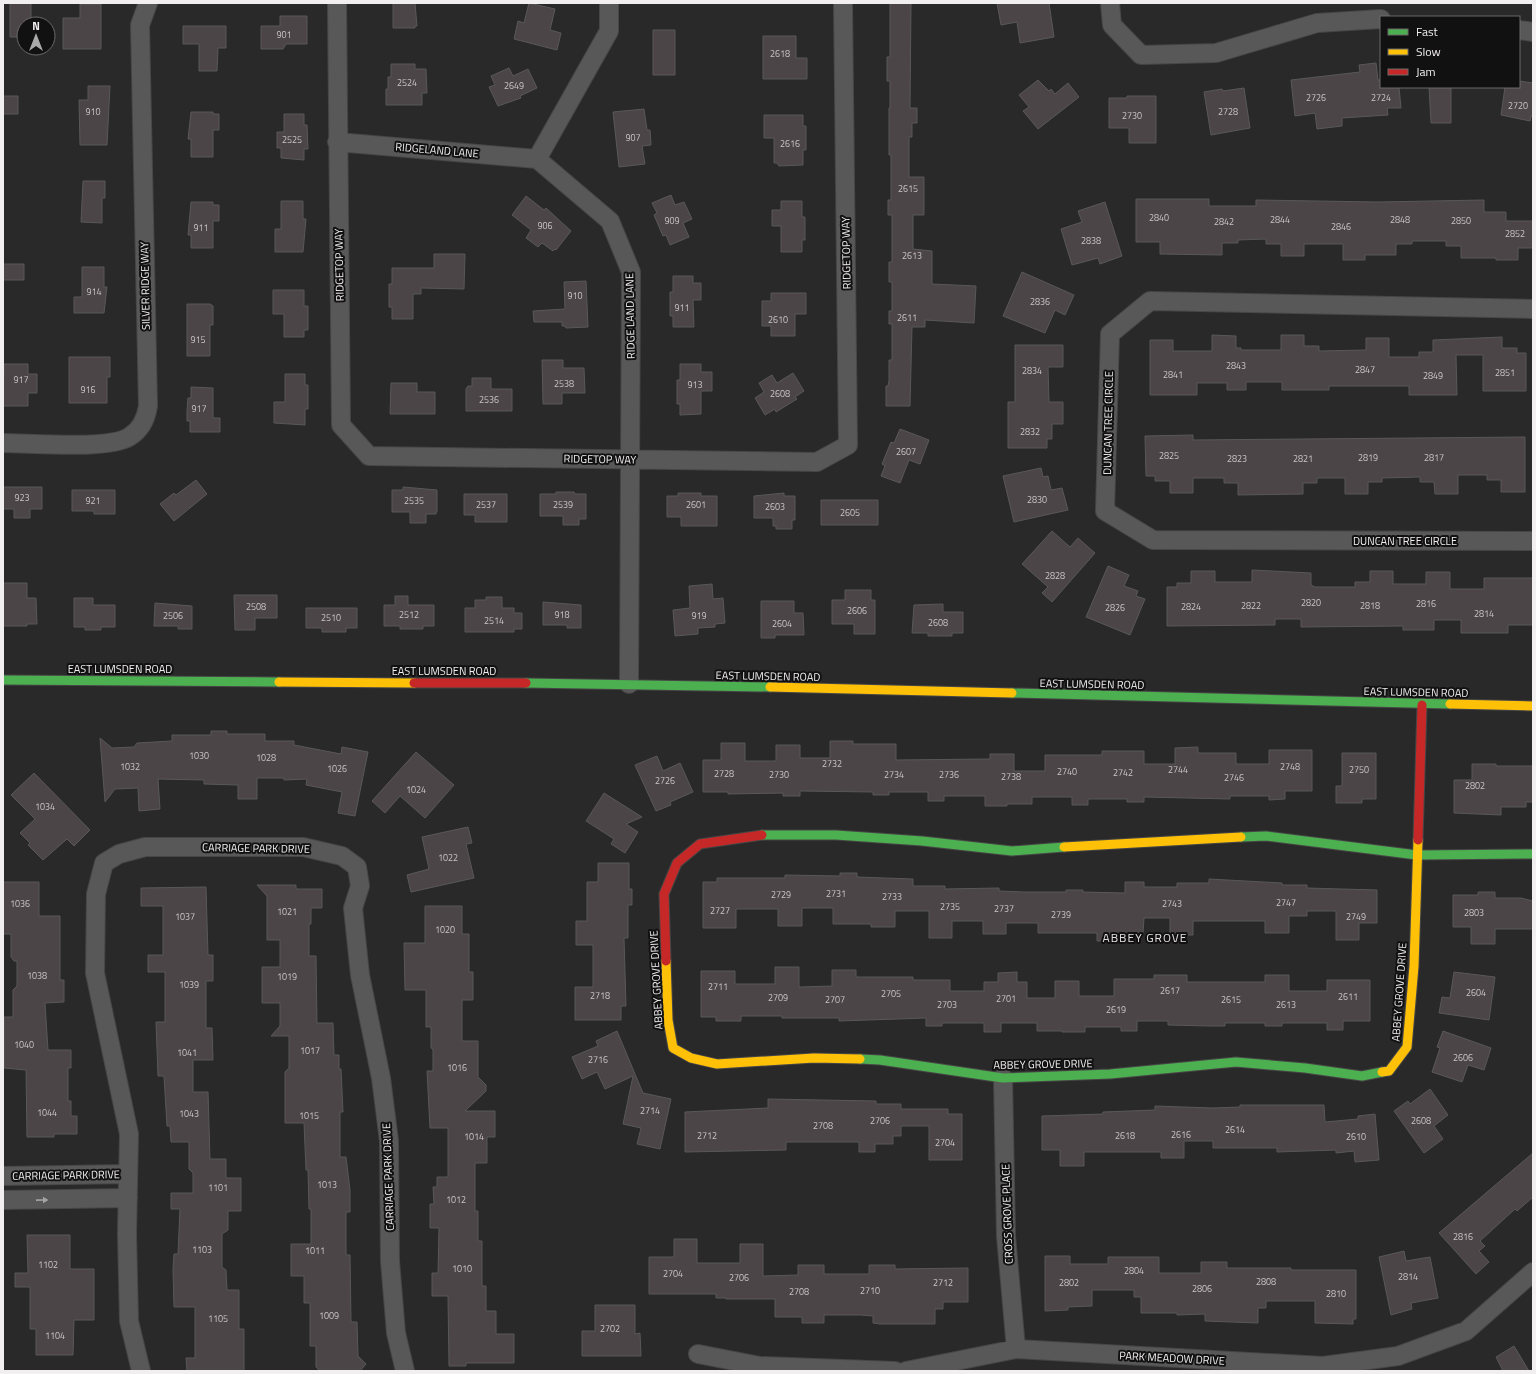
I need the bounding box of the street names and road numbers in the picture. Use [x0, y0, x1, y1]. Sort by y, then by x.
street label: RIDGELAND LANE [395, 138, 479, 162]
street label: RIDGETOP WAY [837, 216, 855, 289]
street label: RIDGETOP WAY [330, 228, 348, 301]
street label: SILVER RIDGE WAY [136, 242, 154, 330]
street label: RIDGE LAND LANE [621, 273, 639, 359]
street label: DUNCAN TREE CIRCLE [1099, 371, 1117, 475]
street label: RIDGETOP WAY [564, 450, 637, 468]
street label: DUNCAN TREE CIRCLE [1353, 533, 1457, 549]
street label: EAST LUMSDEN ROAD [68, 661, 172, 677]
street label: EAST LUMSDEN ROAD [392, 663, 496, 679]
street label: EAST LUMSDEN ROAD [716, 667, 820, 685]
street label: EAST LUMSDEN ROAD [1040, 675, 1144, 693]
street label: EAST LUMSDEN ROAD [1364, 683, 1468, 701]
street label: CARRIAGE PARK DRIVE [202, 839, 310, 857]
street label: ABBEY GROVE DRIVE [645, 930, 667, 1030]
street label: ABBEY GROVE DRIVE [1388, 942, 1410, 1042]
street label: ABBEY GROVE DRIVE [993, 1055, 1093, 1073]
street label: CARRIAGE PARK DRIVE [378, 1123, 398, 1231]
street label: CROSS GROVE PLACE [997, 1164, 1017, 1264]
street label: CARRIAGE PARK DRIVE [12, 1166, 120, 1184]
street label: PARK MEADOW DRIVE [1119, 1347, 1225, 1369]

